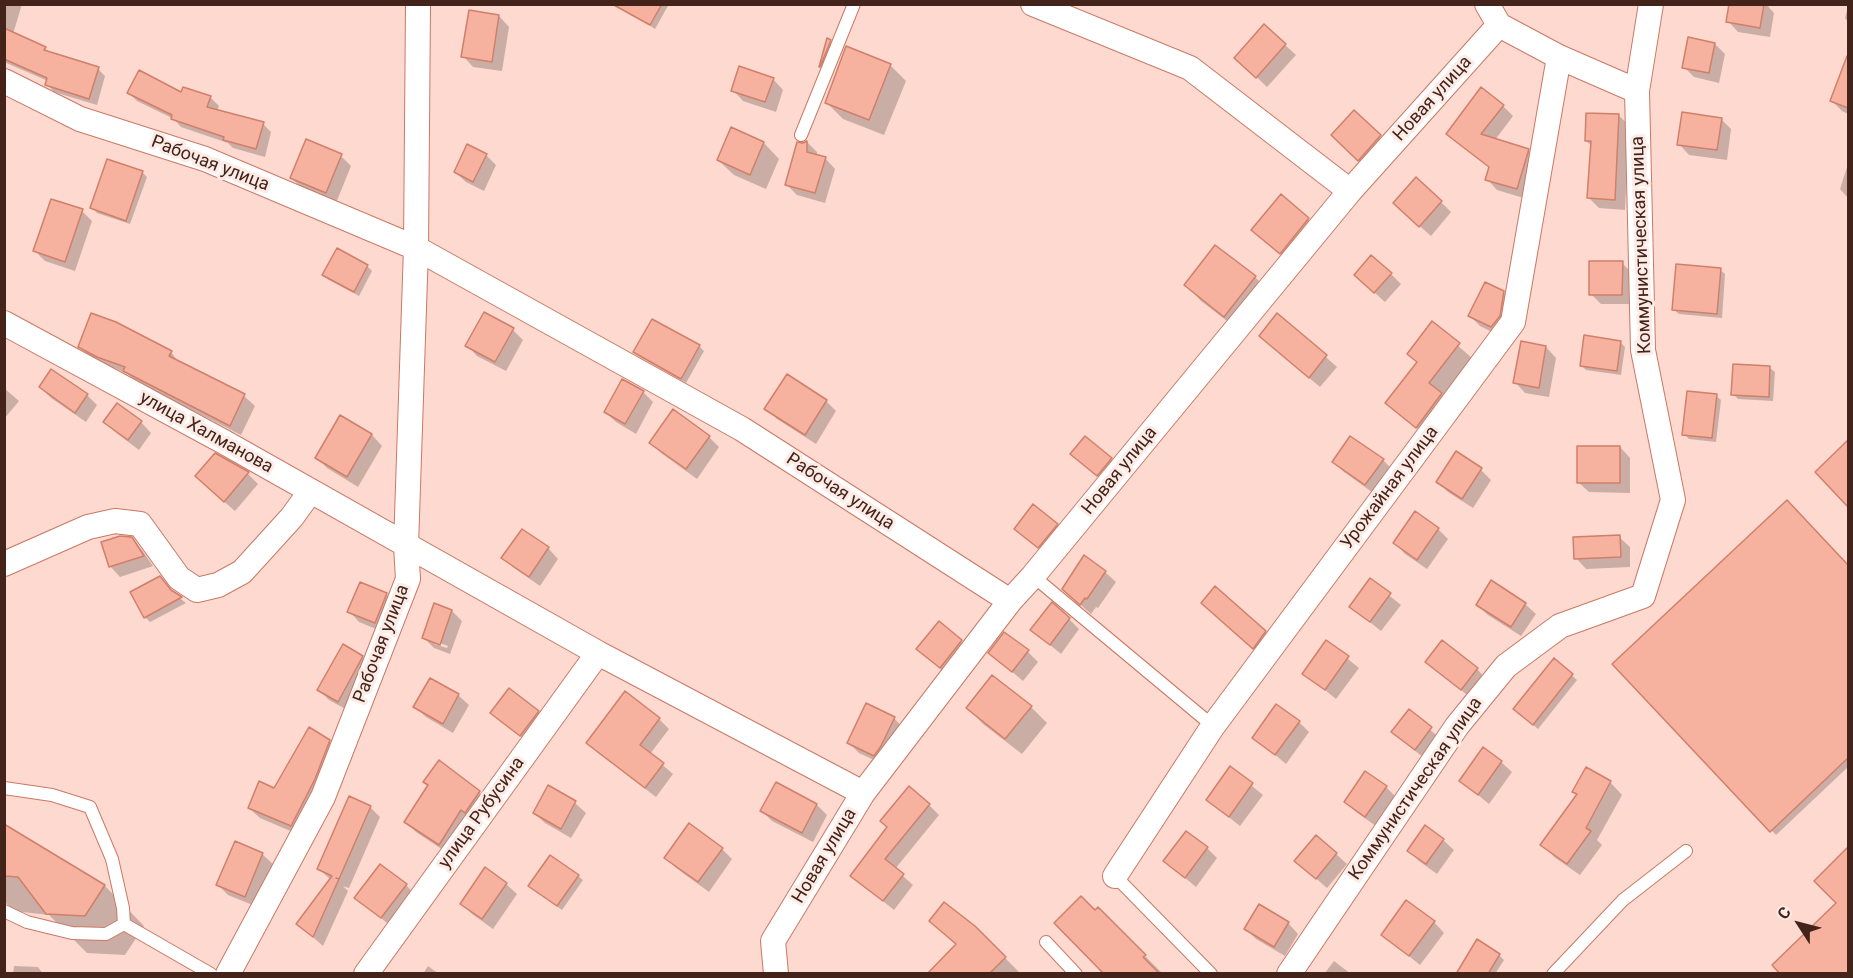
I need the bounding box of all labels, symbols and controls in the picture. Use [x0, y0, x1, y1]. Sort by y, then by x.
street label: Новая улица [1389, 52, 1477, 146]
street label: Рабочая улица [148, 132, 272, 196]
street label: Коммунистическая улица [1627, 136, 1657, 354]
street label: улица Халманова [136, 387, 276, 479]
street label: Урожайная улица [1337, 422, 1443, 554]
street label: Новая улица [1078, 423, 1162, 519]
street label: Рабочая улица [782, 449, 898, 535]
street label: Рабочая улица [350, 582, 414, 706]
street label: Коммунистическая улица [1345, 693, 1487, 885]
street label: улица Рубусина [434, 753, 530, 873]
street label: Новая улица [788, 805, 862, 907]
north arrow [1769, 894, 1829, 954]
text: С [1773, 903, 1795, 923]

